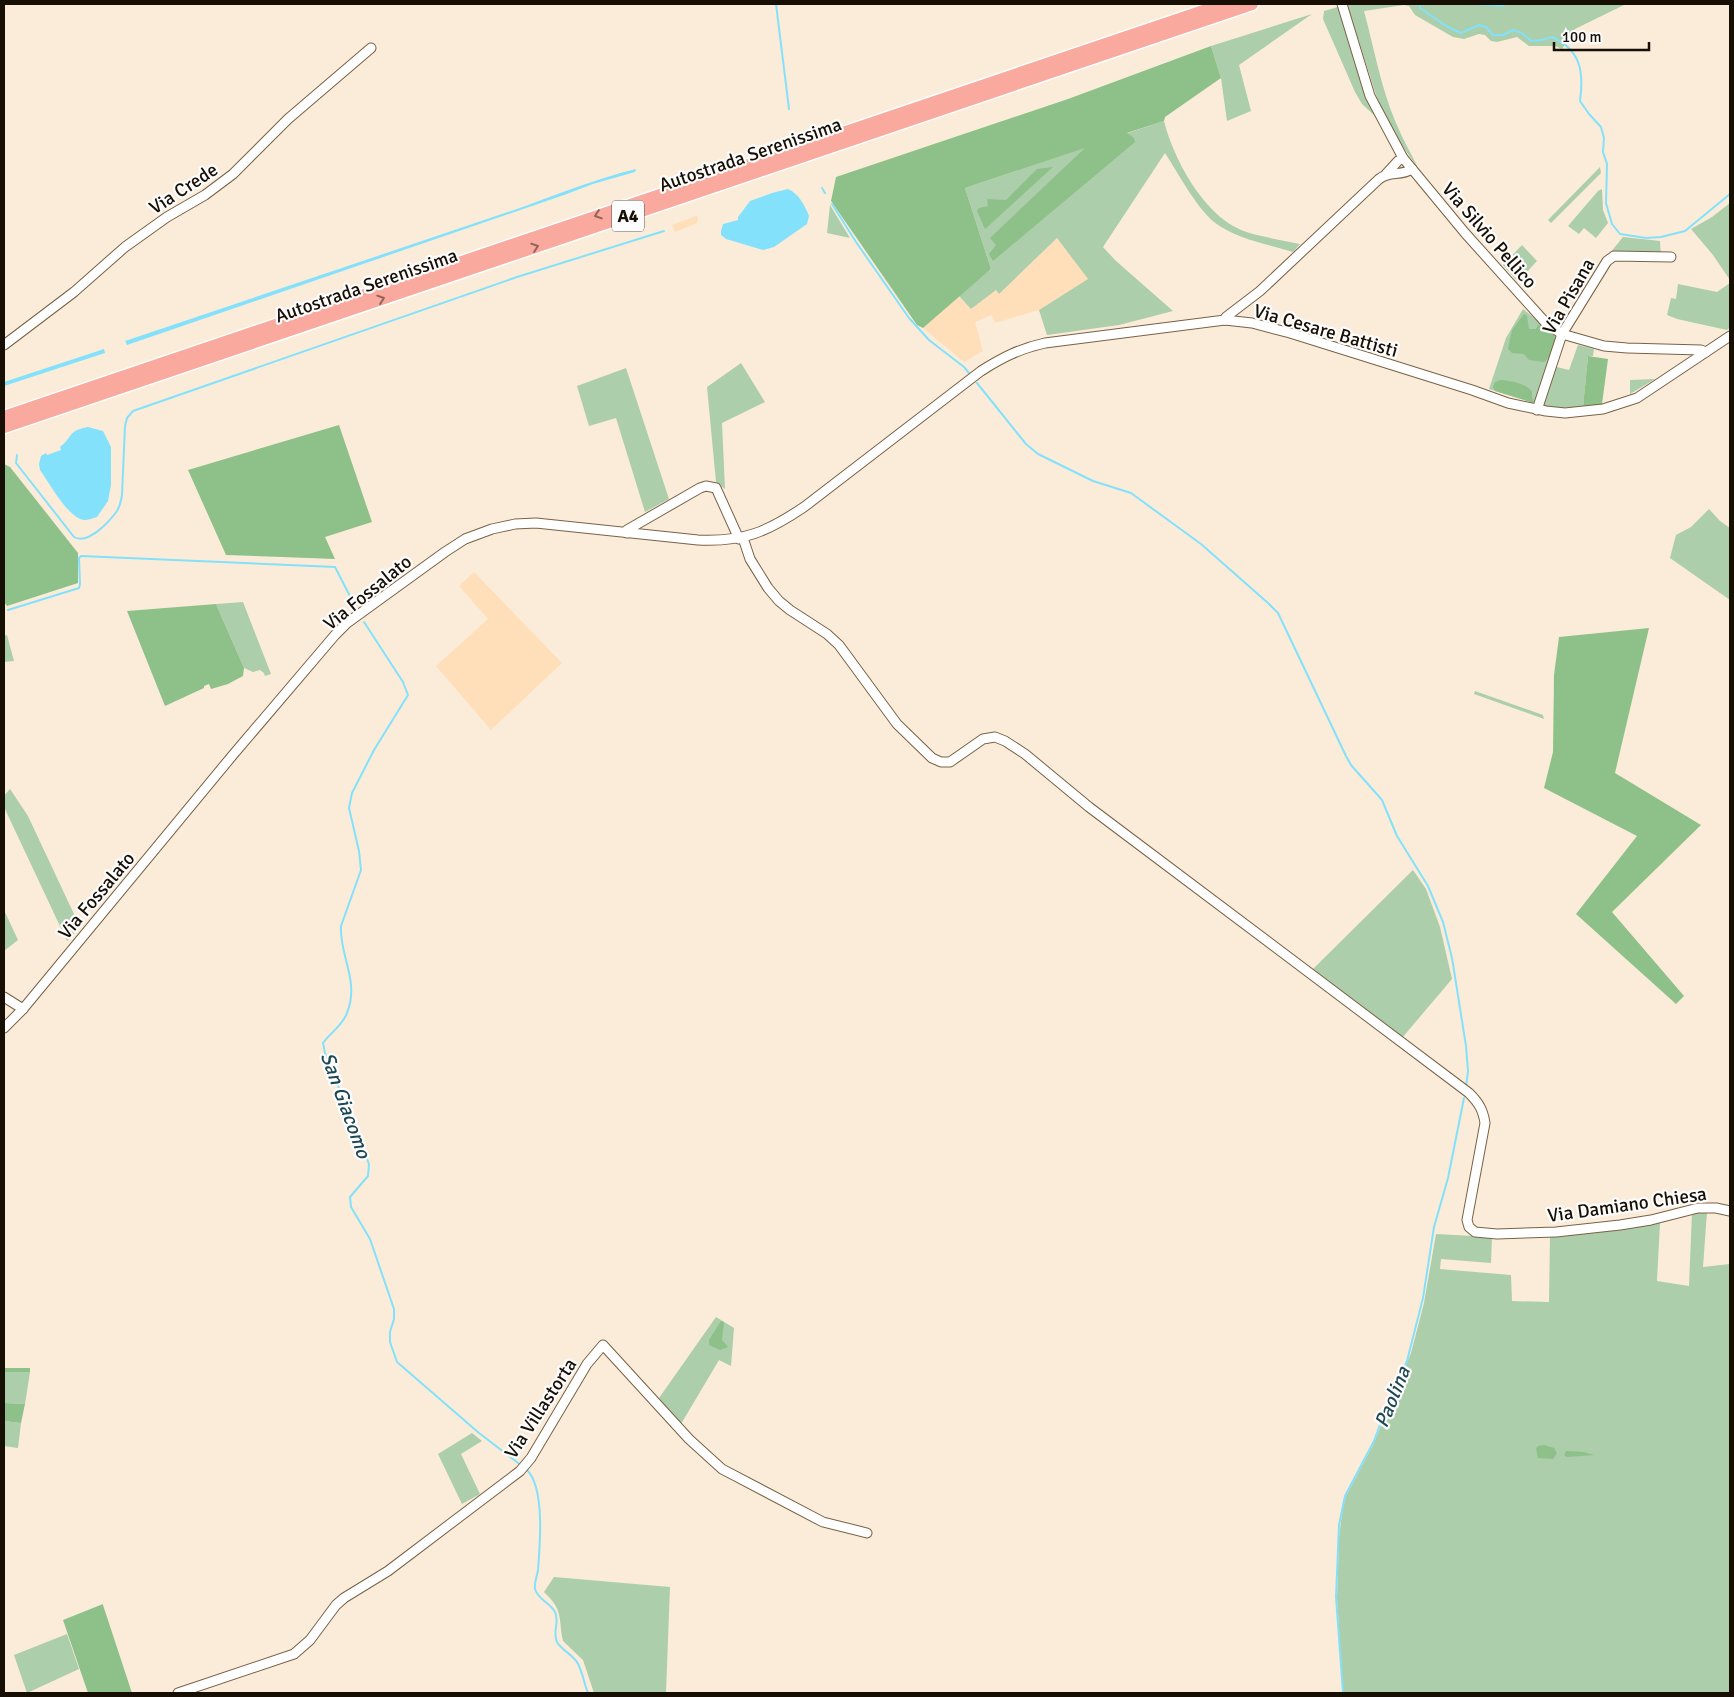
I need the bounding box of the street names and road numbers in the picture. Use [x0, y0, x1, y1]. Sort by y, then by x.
street label: Autostrada Serenissima [656, 112, 845, 198]
street label: Via Crede [145, 158, 222, 220]
street label: Via Silvio Pellico [1437, 178, 1542, 294]
road number: A4 [612, 200, 644, 232]
street label: Autostrada Serenissima [272, 243, 461, 329]
street label: Via Pisana [1538, 254, 1600, 339]
street label: Via Cesare Battisti [1251, 299, 1401, 363]
street label: Via Fossalato [319, 550, 417, 636]
street label: Via Fossalato [53, 847, 140, 944]
street label: Via Damiano Chiesa [1546, 1182, 1708, 1228]
street label: Via Villastorta [499, 1354, 582, 1463]

